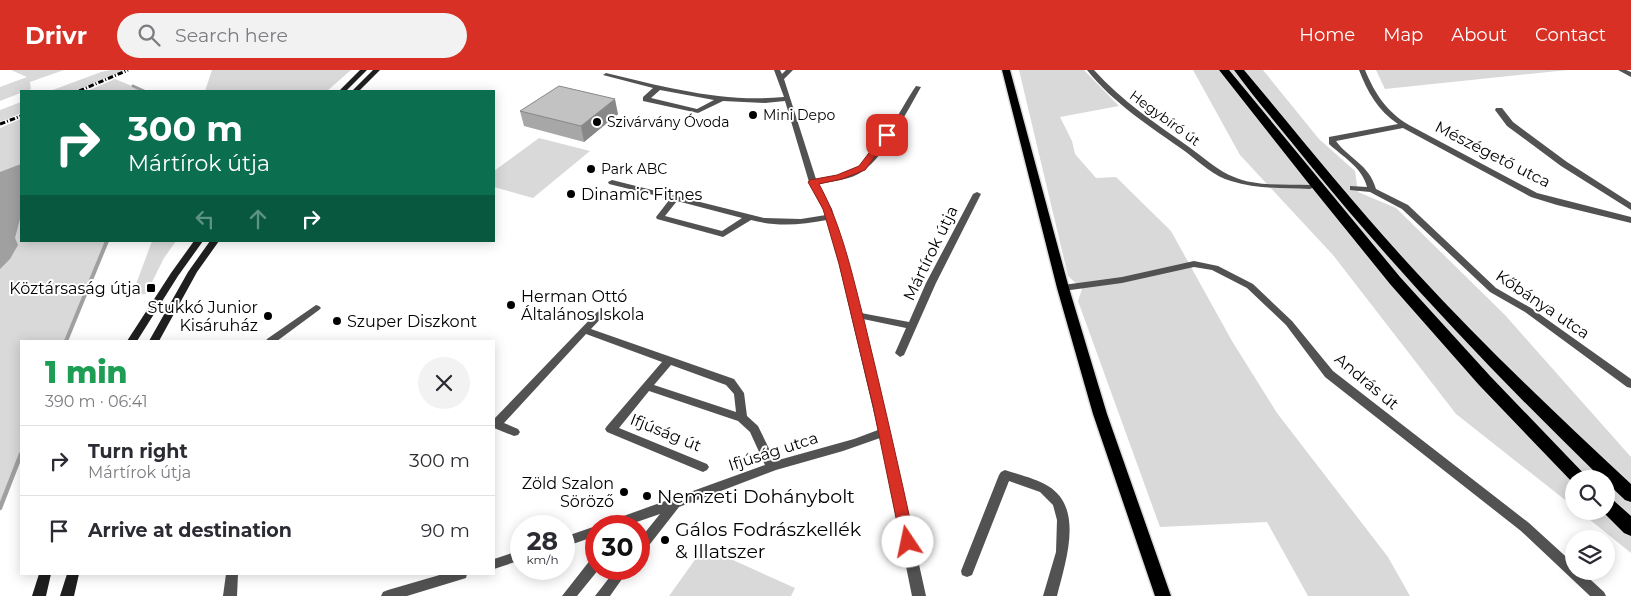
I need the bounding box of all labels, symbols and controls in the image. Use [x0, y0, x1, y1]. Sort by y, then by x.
search box [117, 13, 467, 58]
text: Drivr [25, 21, 87, 50]
icon: search [135, 21, 163, 49]
text: Search here [175, 24, 288, 47]
text: Home [1299, 24, 1355, 46]
text: Map [1383, 24, 1423, 46]
text: About [1451, 24, 1507, 46]
text: Contact [1535, 24, 1606, 46]
street label: Hegybíró út [1126, 86, 1204, 150]
place label: Mini Depo [763, 106, 836, 124]
text: 300 m [128, 107, 243, 150]
marker: Mini Depo [747, 109, 759, 121]
icon: right [45, 110, 110, 175]
place label: Szivárvány Óvoda [607, 113, 730, 131]
pin [866, 114, 908, 156]
marker: Szivárvány Óvoda [591, 116, 603, 128]
street label: Mészégető utca [1432, 117, 1554, 192]
icon: arrive [873, 121, 901, 149]
text: Mártírok útja [128, 150, 270, 177]
place label: Park ABC [601, 160, 667, 178]
marker: Park ABC [585, 163, 597, 175]
place label: Dinamic Fitnes [581, 185, 703, 204]
marker: Dinamic Fitnes [565, 188, 577, 200]
street label: Mártírok útja [899, 203, 962, 304]
icon: left [191, 205, 219, 233]
icon: ahead [244, 205, 272, 233]
icon: right [297, 205, 325, 233]
street label: Kőbánya utca [1492, 266, 1593, 343]
place label: Köztársaság útja [9, 279, 141, 298]
marker: Köztársaság útja [145, 282, 157, 294]
place label: Herman Ottó Általános Iskola [521, 287, 645, 324]
place label: Stukkó Junior Kisáruház [148, 298, 258, 335]
marker: Herman Ottó Általános Iskola [505, 299, 517, 311]
marker: Stukkó Junior Kisáruház [262, 310, 274, 322]
place label: Szuper Diszkont [347, 312, 477, 331]
marker: Szuper Diszkont [331, 315, 343, 327]
street label: András út [1331, 349, 1403, 414]
text: 1 min [45, 354, 128, 391]
button: close [418, 357, 470, 409]
text: 390 m · 06:41 [45, 392, 148, 411]
street label: Ifjúság út [627, 410, 705, 456]
street label: Ifjúság utca [726, 428, 820, 475]
text: Turn right [88, 440, 188, 463]
icon: right [45, 447, 73, 475]
text: 300 m [409, 449, 470, 472]
text: Mártírok útja [88, 463, 191, 482]
map controls [1565, 470, 1615, 580]
button: search [1565, 470, 1615, 520]
place label: Zöld Szalon Söröző [522, 474, 614, 511]
place label: Nemzeti Dohánybolt [657, 485, 855, 508]
marker: Zöld Szalon Söröző [618, 486, 630, 498]
marker: Nemzeti Dohánybolt [641, 490, 653, 502]
speed limit sign: 30 [585, 515, 650, 580]
position arrow [881, 515, 933, 567]
icon: arrive [45, 517, 73, 545]
place label: Gálos Fodrászkellék & Illatszer [675, 518, 862, 563]
text: Arrive at destination [88, 519, 292, 542]
text: 90 m [421, 519, 470, 542]
text: 28 [527, 526, 558, 556]
button: layers [1565, 530, 1615, 580]
marker: Gálos Fodrászkellék & Illatszer [659, 534, 671, 546]
text: km/h [526, 552, 559, 567]

